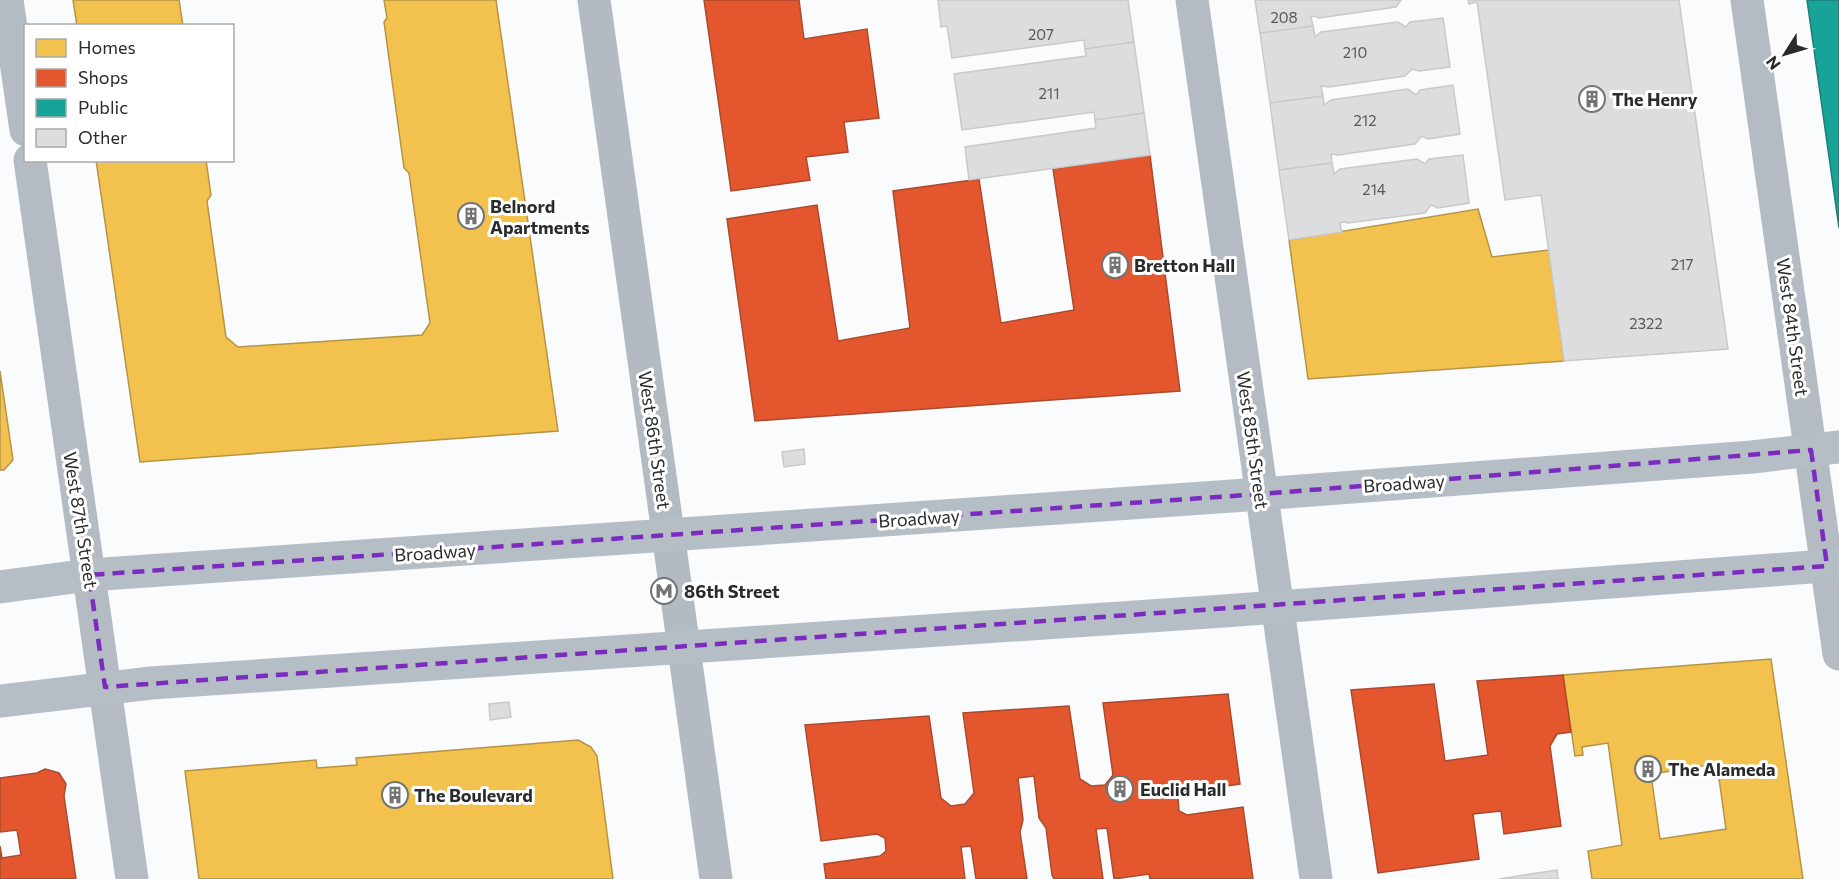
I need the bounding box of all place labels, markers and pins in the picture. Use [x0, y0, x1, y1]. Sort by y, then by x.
building icon: The Henry [1577, 84, 1607, 114]
place label: The Henry [1612, 88, 1698, 110]
place label: Belnord Apartments [490, 195, 590, 238]
building icon: Belnord Apartments [456, 201, 486, 231]
building icon: Bretton Hall [1100, 250, 1130, 280]
place label: Bretton Hall [1134, 254, 1235, 276]
metro station icon: 86th Street [649, 576, 679, 606]
place label: 86th Street [684, 580, 780, 602]
building icon: The Alameda [1633, 754, 1663, 784]
place label: The Alameda [1668, 758, 1775, 780]
building icon: Euclid Hall [1105, 774, 1135, 804]
place label: Euclid Hall [1140, 778, 1226, 800]
building icon: The Boulevard [380, 780, 410, 810]
place label: The Boulevard [414, 784, 533, 806]

